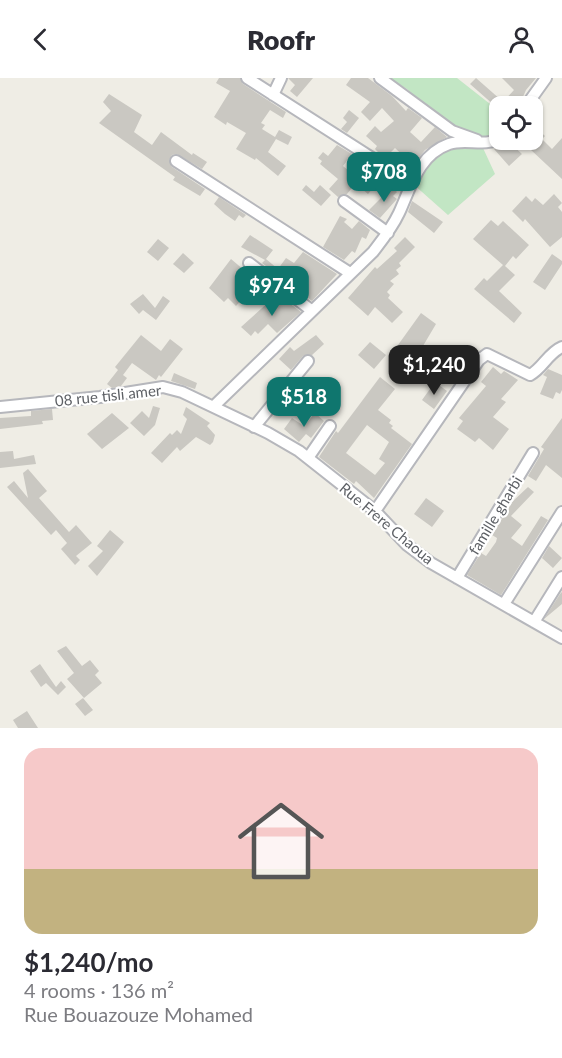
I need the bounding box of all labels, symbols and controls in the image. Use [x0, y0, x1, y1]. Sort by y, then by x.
icon: back [24, 23, 57, 56]
text: Roofr [247, 23, 315, 56]
icon: person [505, 23, 538, 56]
map controls [489, 96, 543, 150]
button: locate [489, 96, 543, 150]
pin: $708 [348, 152, 420, 203]
text: $708 [361, 159, 407, 183]
pin: $974 [236, 266, 308, 317]
text: $974 [249, 273, 295, 297]
pin: $1,240 [385, 345, 483, 396]
text: $1,240 [403, 352, 465, 376]
pin: $518 [268, 377, 340, 428]
street label: 08 rue tisli amer [54, 380, 163, 410]
text: $518 [281, 384, 327, 408]
street label: famille gharbi [464, 472, 526, 558]
street label: Rue Frere Chaoua [336, 478, 438, 568]
icon: home [227, 787, 335, 895]
text: $1,240/mo [24, 946, 154, 978]
text: 4 rooms · 136 m² [24, 978, 174, 1002]
text: Rue Bouazouze Mohamed [24, 1002, 253, 1026]

